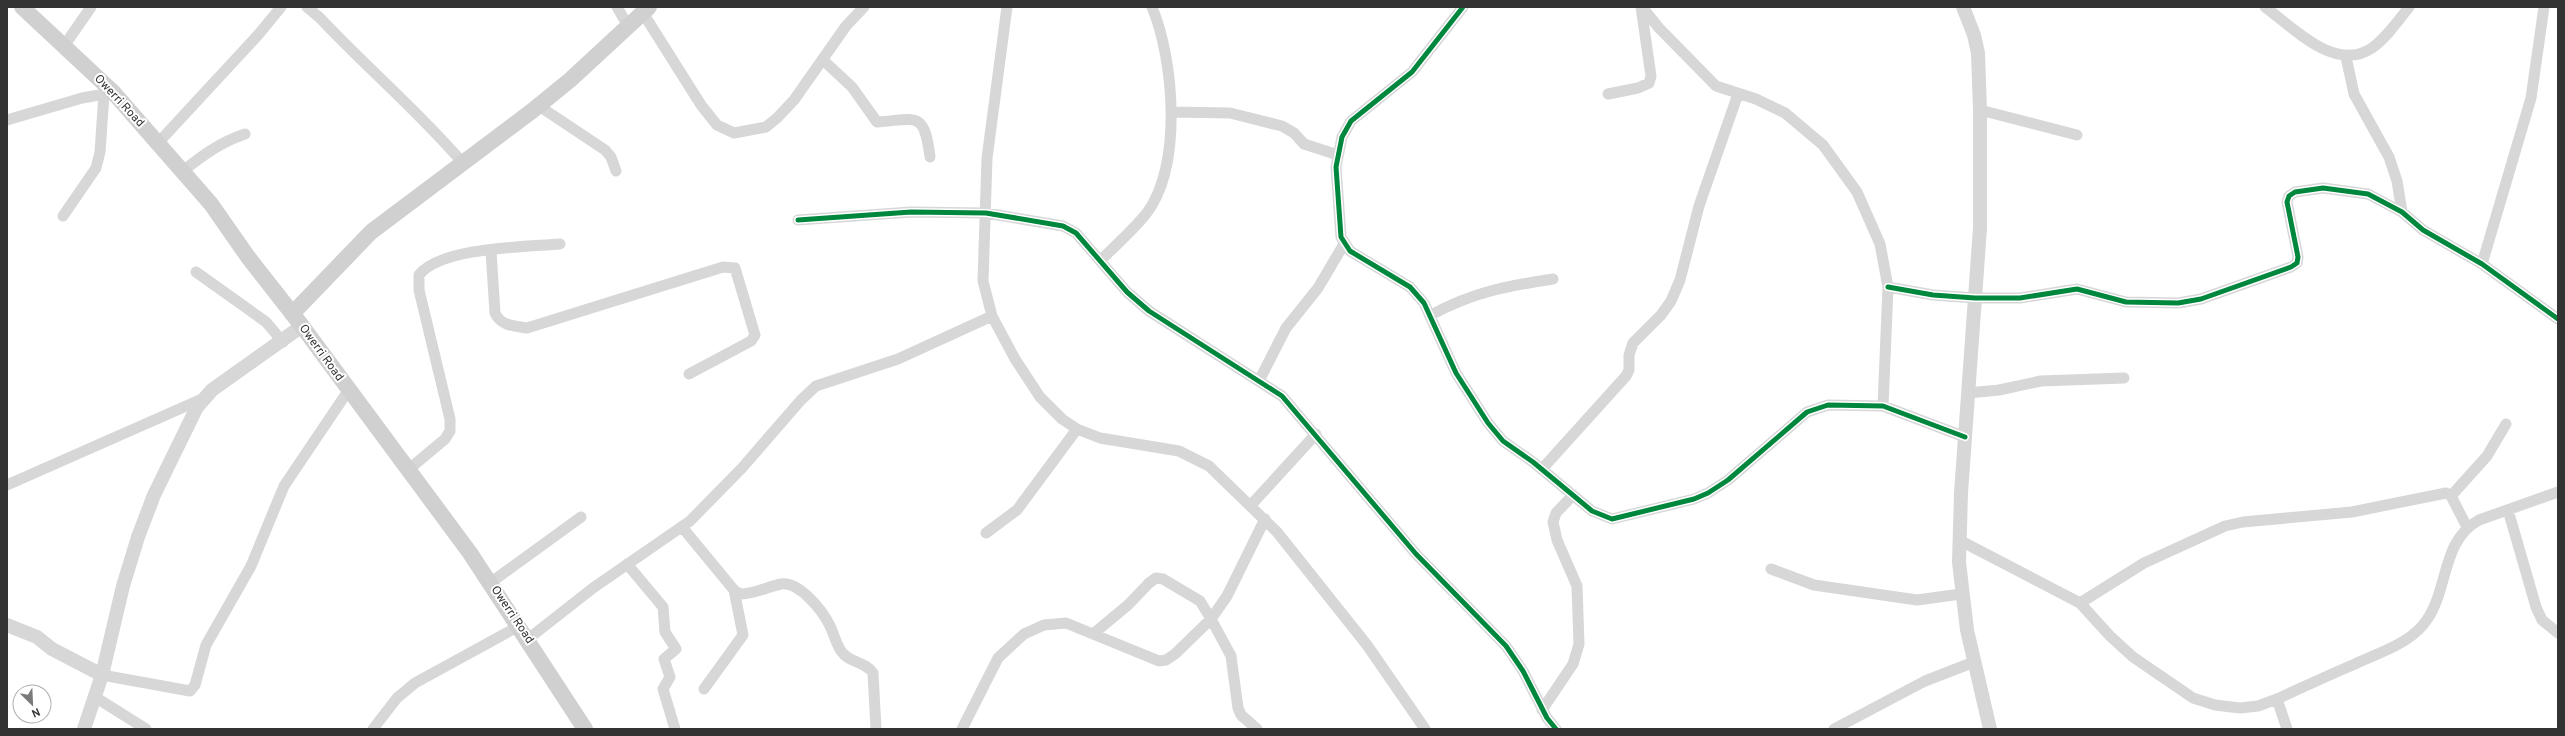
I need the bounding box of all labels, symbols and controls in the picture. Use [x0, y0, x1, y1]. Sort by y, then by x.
street label: Owerri Road [90, 71, 148, 131]
street label: Owerri Road [295, 321, 347, 385]
street label: Owerri Road [487, 583, 537, 647]
north arrow [12, 684, 52, 724]
text: N [29, 704, 42, 720]

